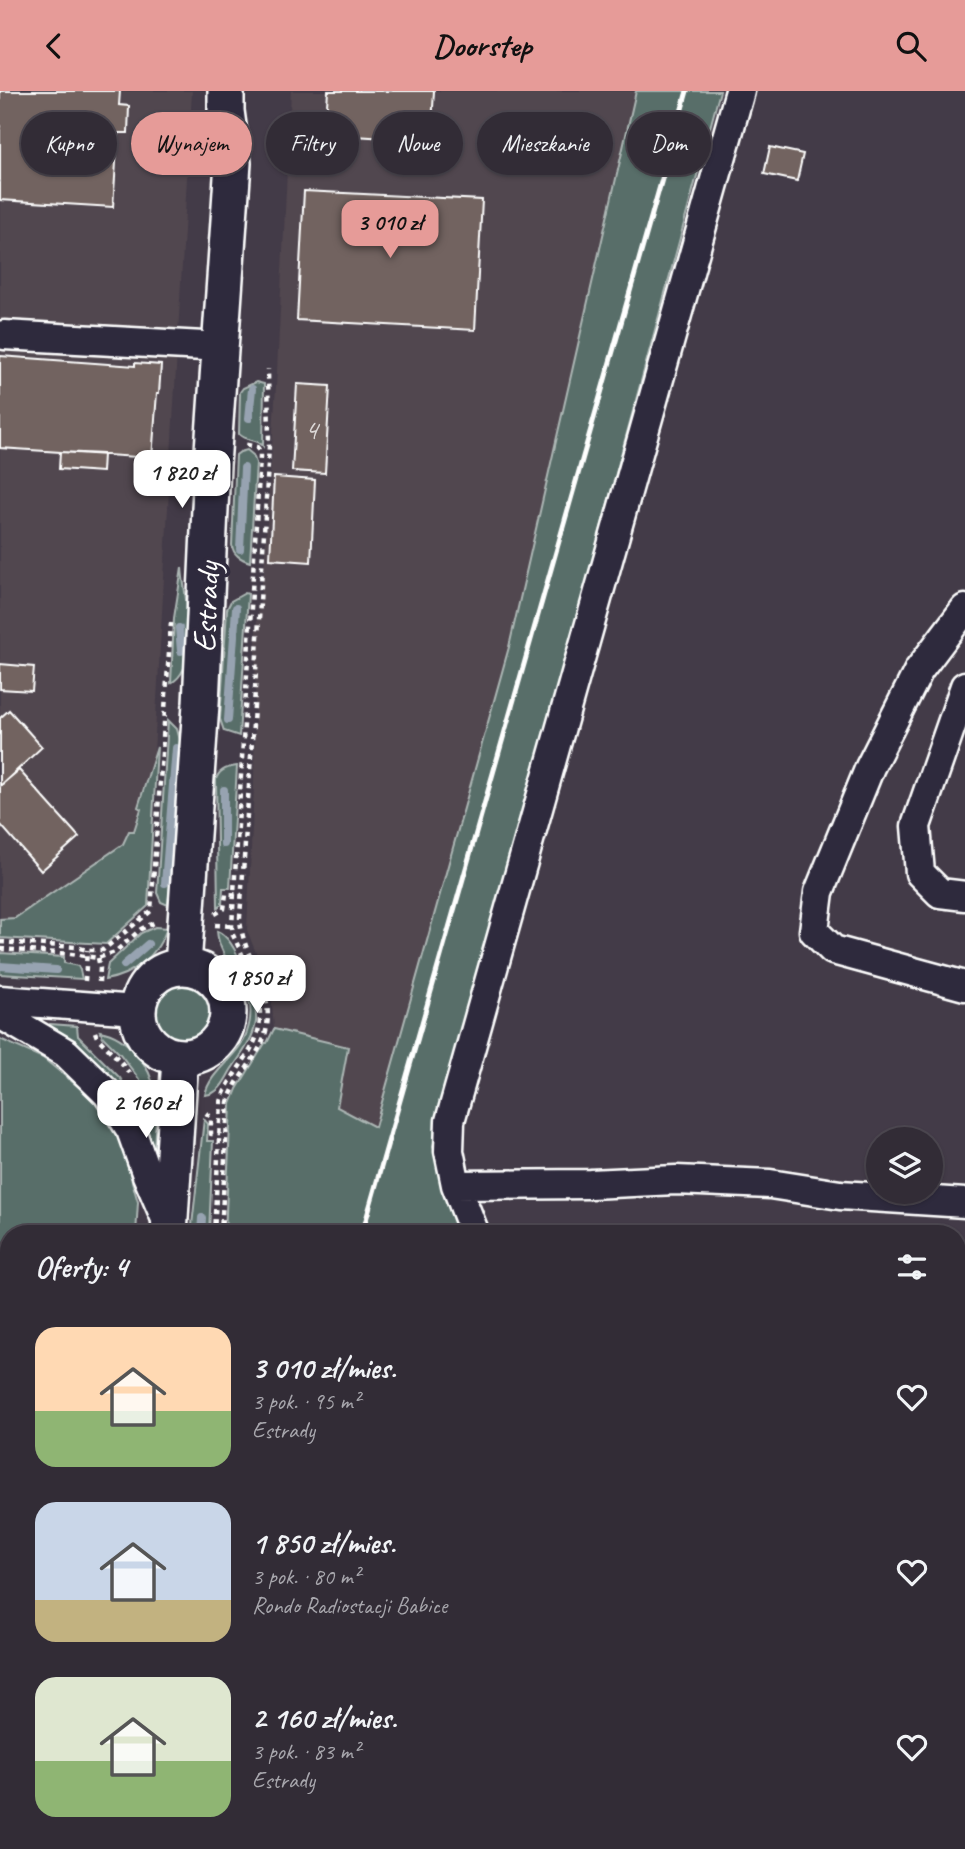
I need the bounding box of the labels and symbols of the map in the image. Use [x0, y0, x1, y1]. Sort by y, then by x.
pin: 3 010 zł [318, 201, 462, 260]
house number: 4 [304, 410, 320, 448]
pin: 1 820 zł [110, 451, 254, 510]
street label: Estrady [183, 558, 229, 653]
pin: 1 850 zł [185, 955, 329, 1015]
pin: 2 160 zł [74, 1081, 218, 1140]

